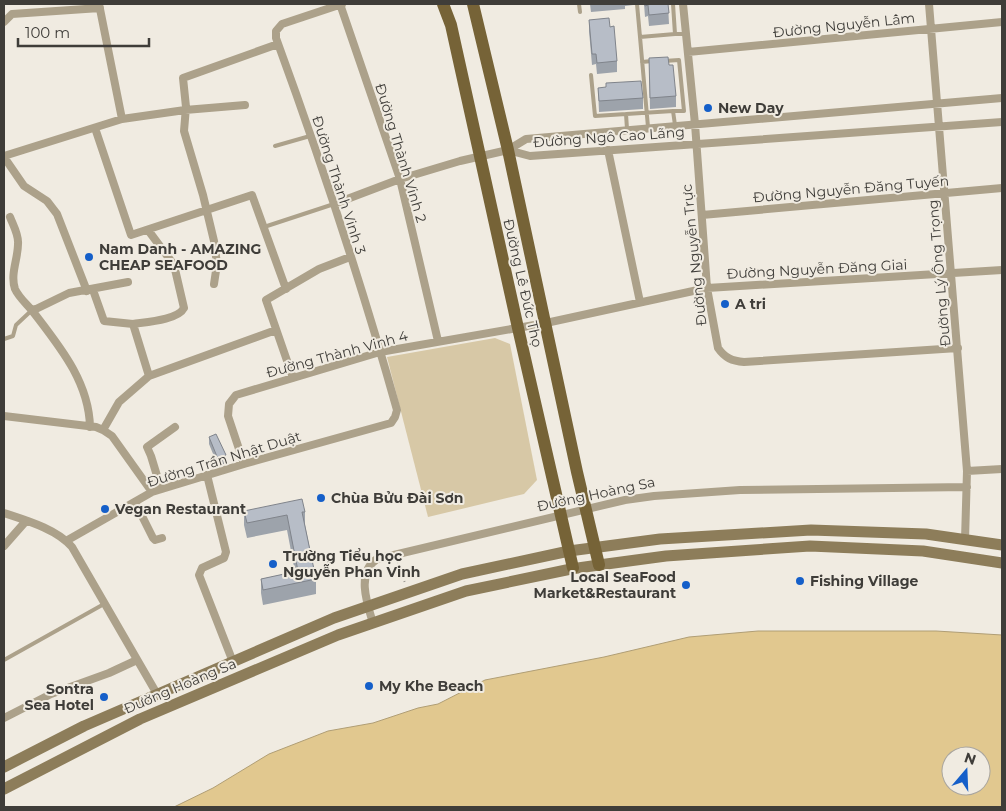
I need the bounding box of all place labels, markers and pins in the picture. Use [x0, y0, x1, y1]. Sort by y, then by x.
place label: New Day [718, 99, 784, 117]
marker: New Day [702, 102, 714, 114]
place label: Nam Danh - AMAZING CHEAP SEAFOOD [99, 240, 262, 274]
marker: Nam Danh - AMAZING CHEAP SEAFOOD [83, 251, 95, 263]
place label: A tri [734, 295, 766, 313]
marker: A tri [719, 298, 731, 310]
place label: Chùa Bửu Đài Sơn [331, 489, 463, 507]
marker: Chùa Bửu Đài Sơn [315, 492, 327, 504]
place label: Vegan Restaurant [114, 500, 246, 518]
marker: Vegan Restaurant [99, 503, 111, 515]
place label: Trường Tiểu học Nguyễn Phan Vinh [283, 547, 421, 581]
marker: Trường Tiểu học Nguyễn Phan Vinh [267, 558, 279, 570]
place label: Local SeaFood Market&Restaurant [534, 568, 676, 602]
place label: Fishing Village [810, 572, 918, 590]
marker: Fishing Village [794, 575, 806, 587]
marker: Local SeaFood Market&Restaurant [680, 579, 692, 591]
place label: My Khe Beach [379, 677, 484, 695]
place label: Sontra Sea Hotel [24, 680, 94, 714]
marker: My Khe Beach [363, 680, 375, 692]
marker: Sontra Sea Hotel [98, 691, 110, 703]

